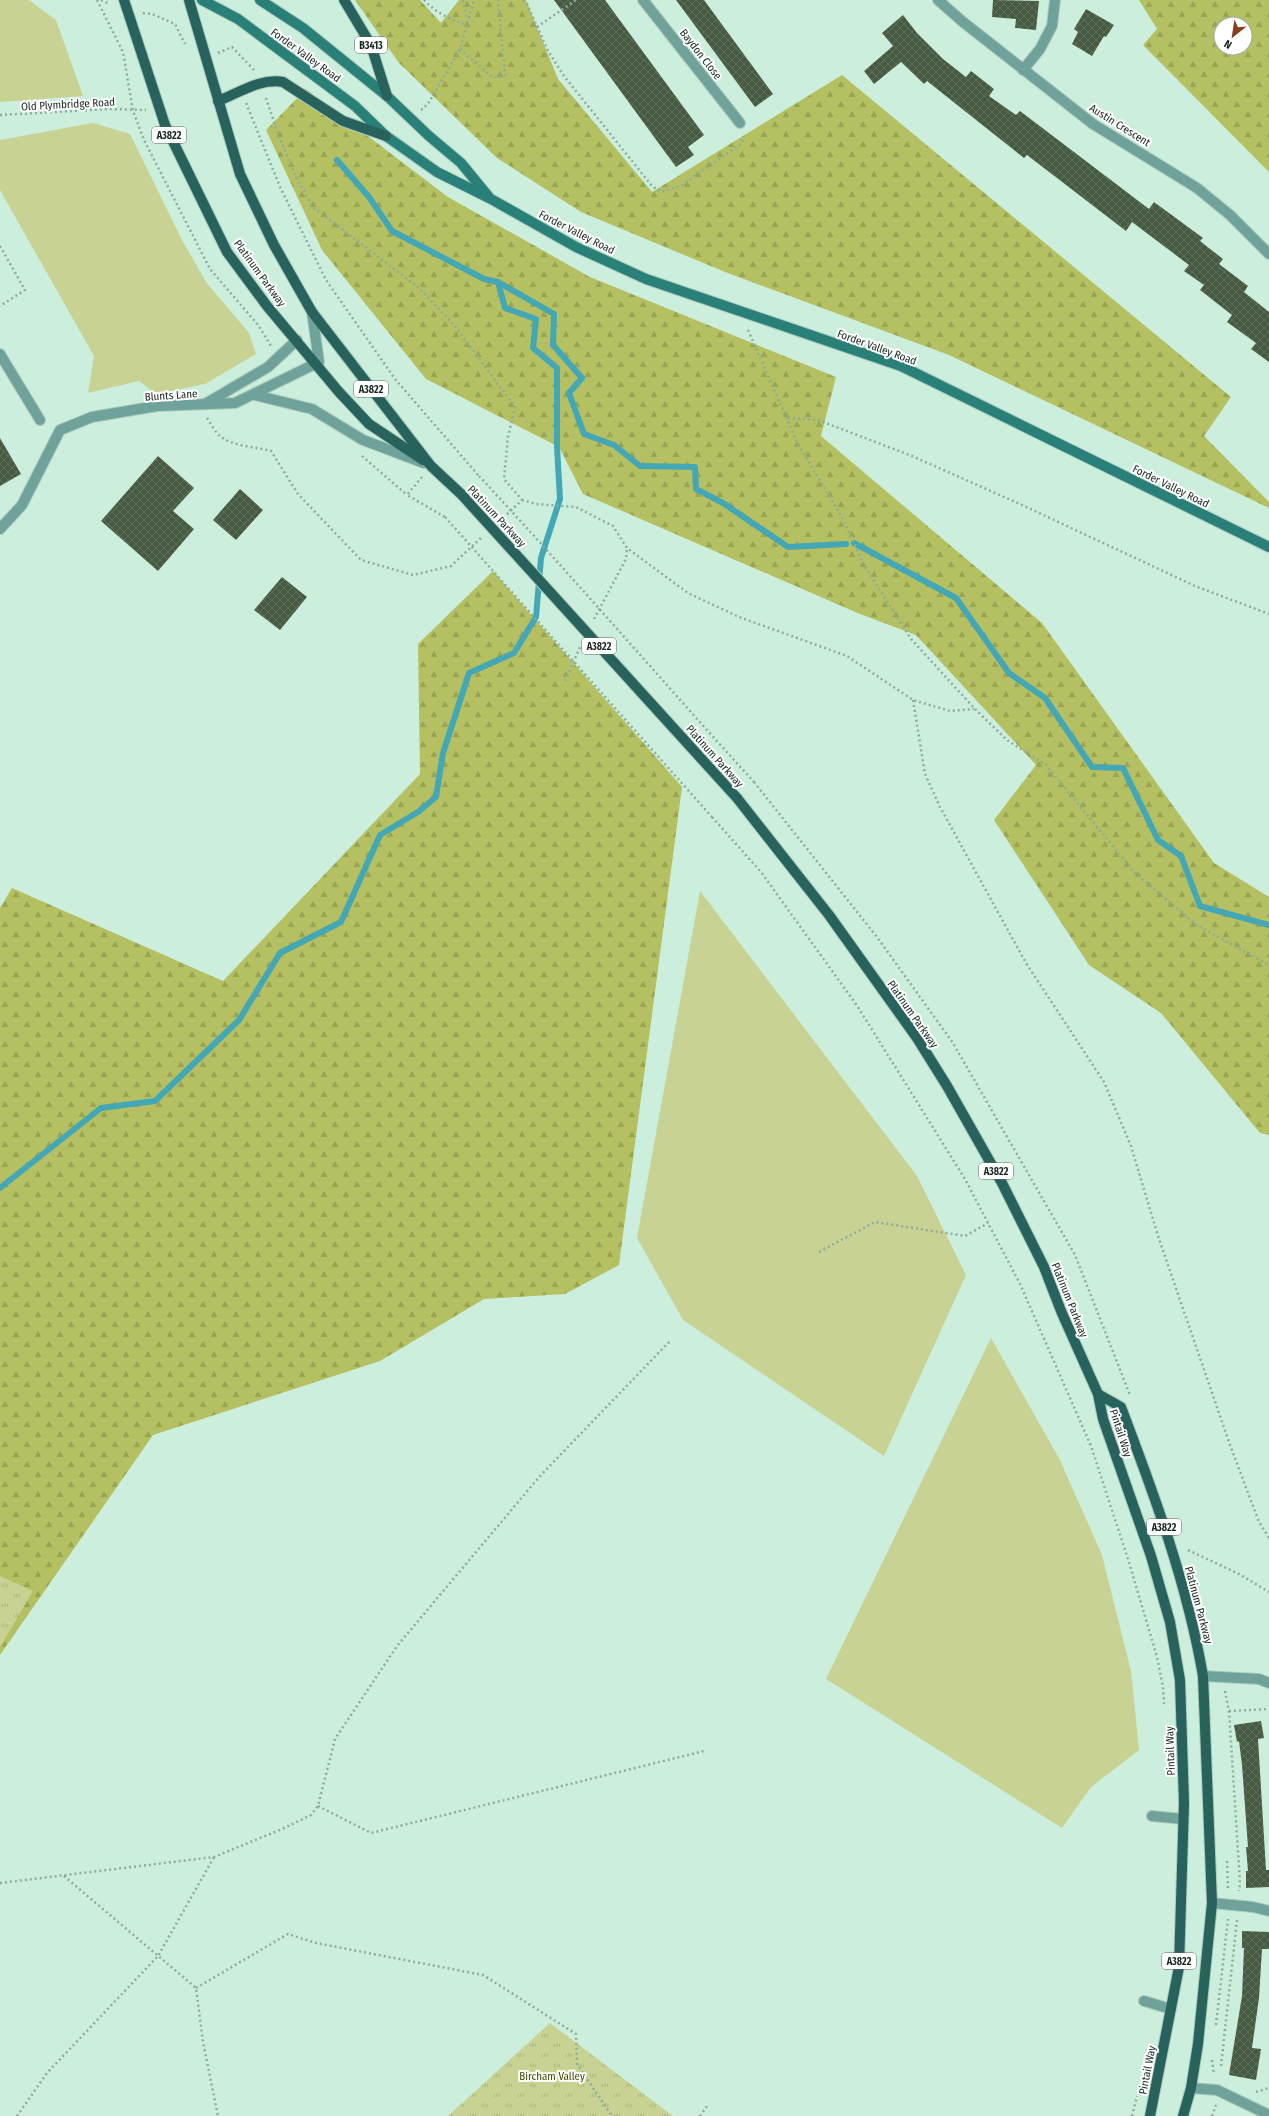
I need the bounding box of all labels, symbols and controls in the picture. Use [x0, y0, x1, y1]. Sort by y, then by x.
north arrow [1213, 16, 1253, 56]
street label: Forder Valley Road [268, 26, 343, 85]
street label: Baydon Close [677, 26, 724, 82]
road number: B3413 [355, 37, 387, 53]
text: N [1222, 37, 1234, 52]
street label: Old Plymbridge Road [21, 96, 115, 113]
street label: Austin Crescent [1087, 102, 1153, 150]
road number: A3822 [152, 127, 186, 143]
street label: Forder Valley Road [537, 208, 617, 257]
street label: Platinum Parkway [231, 237, 288, 309]
street label: Forder Valley Road [835, 327, 918, 368]
road number: A3822 [354, 381, 388, 397]
street label: Blunts Lane [144, 387, 198, 404]
street label: Forder Valley Road [1130, 462, 1211, 511]
street label: Platinum Parkway [465, 483, 529, 550]
road number: A3822 [582, 638, 616, 654]
street label: Platinum Parkway [683, 722, 746, 790]
street label: Platinum Parkway [884, 978, 941, 1051]
road number: A3822 [979, 1163, 1013, 1179]
street label: Platinum Parkway [1049, 1261, 1091, 1340]
street label: Pintail Way [1107, 1408, 1134, 1459]
road number: A3822 [1147, 1519, 1181, 1535]
street label: Platinum Parkway [1182, 1565, 1215, 1645]
street label: Pintail Way [1163, 1726, 1178, 1776]
road number: A3822 [1162, 1953, 1196, 1969]
street label: Pintail Way [1136, 2044, 1159, 2096]
park label: Bircham Valley [519, 2070, 585, 2083]

